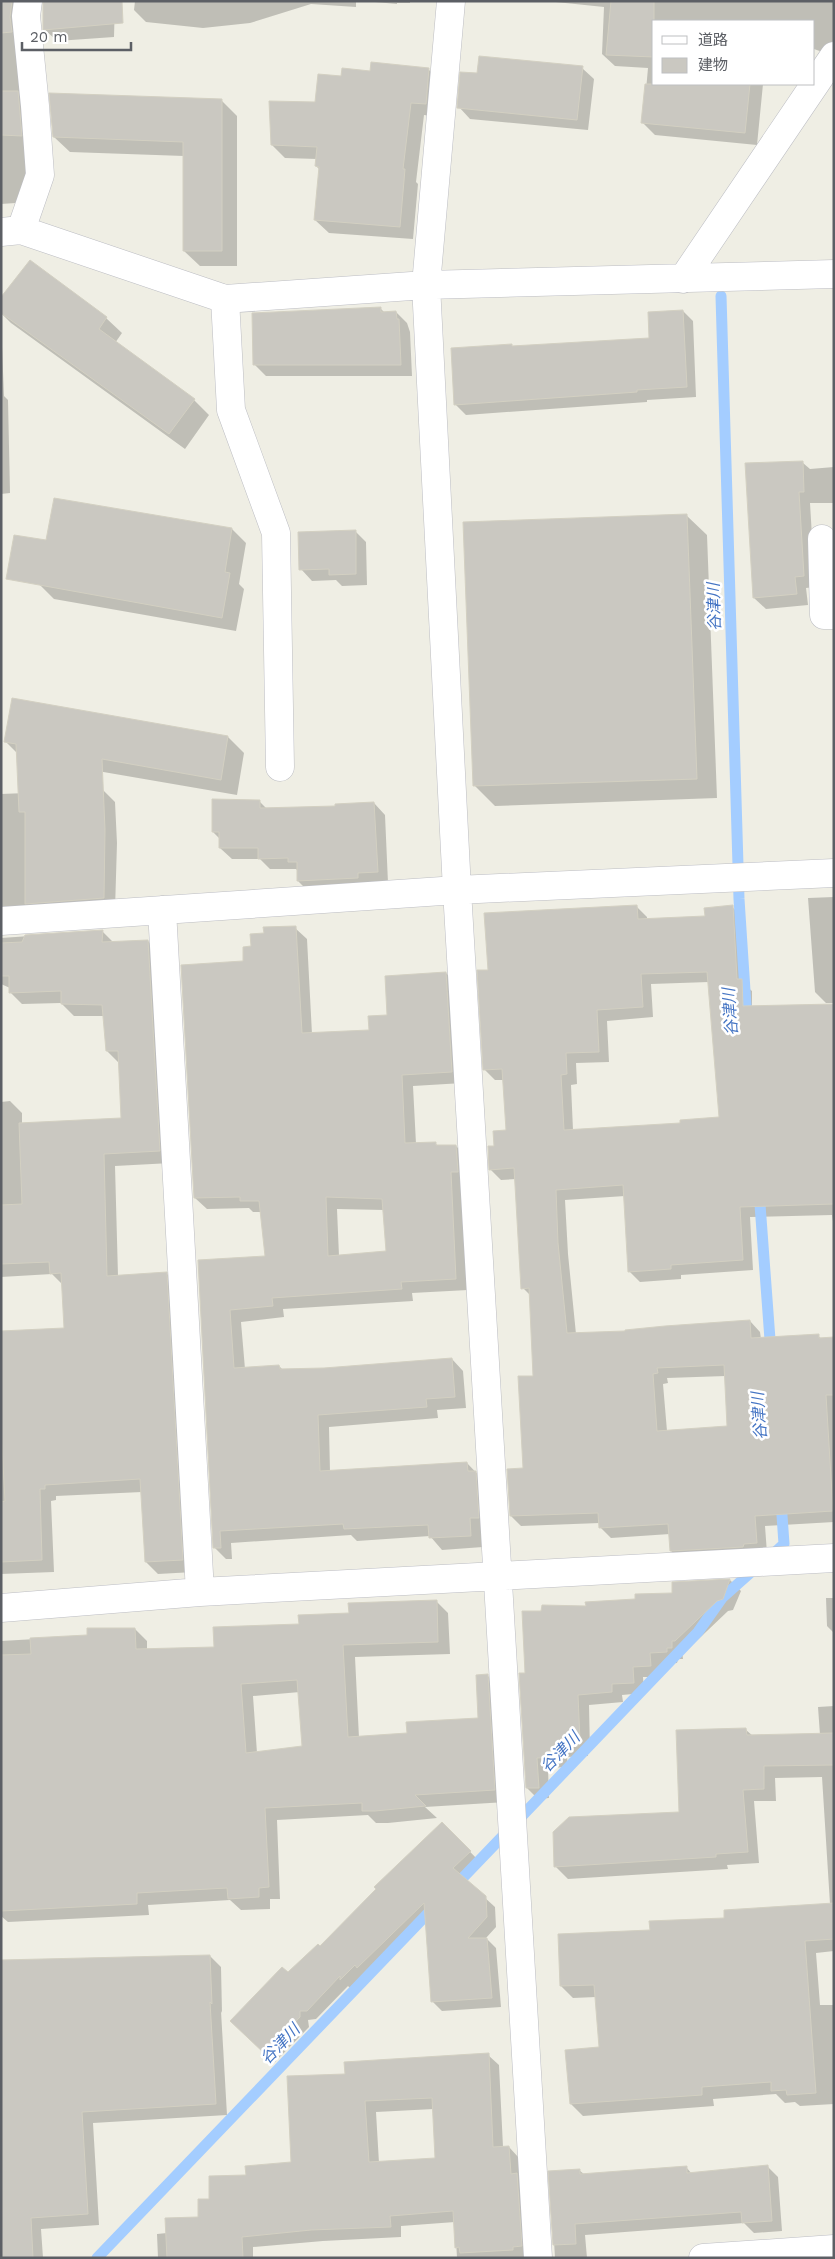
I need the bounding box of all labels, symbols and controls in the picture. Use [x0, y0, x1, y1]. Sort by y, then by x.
scale bar [22, 20, 131, 52]
legend [652, 20, 815, 85]
text: 20 m [30, 28, 68, 46]
text: 道路 [698, 31, 728, 49]
text: 建物 [698, 56, 728, 74]
water label: 谷津川 [704, 581, 724, 631]
water label: 谷津川 [719, 985, 741, 1037]
water label: 谷津川 [748, 1389, 770, 1441]
water label: 谷津川 [536, 1727, 585, 1776]
water label: 谷津川 [256, 2019, 305, 2068]

